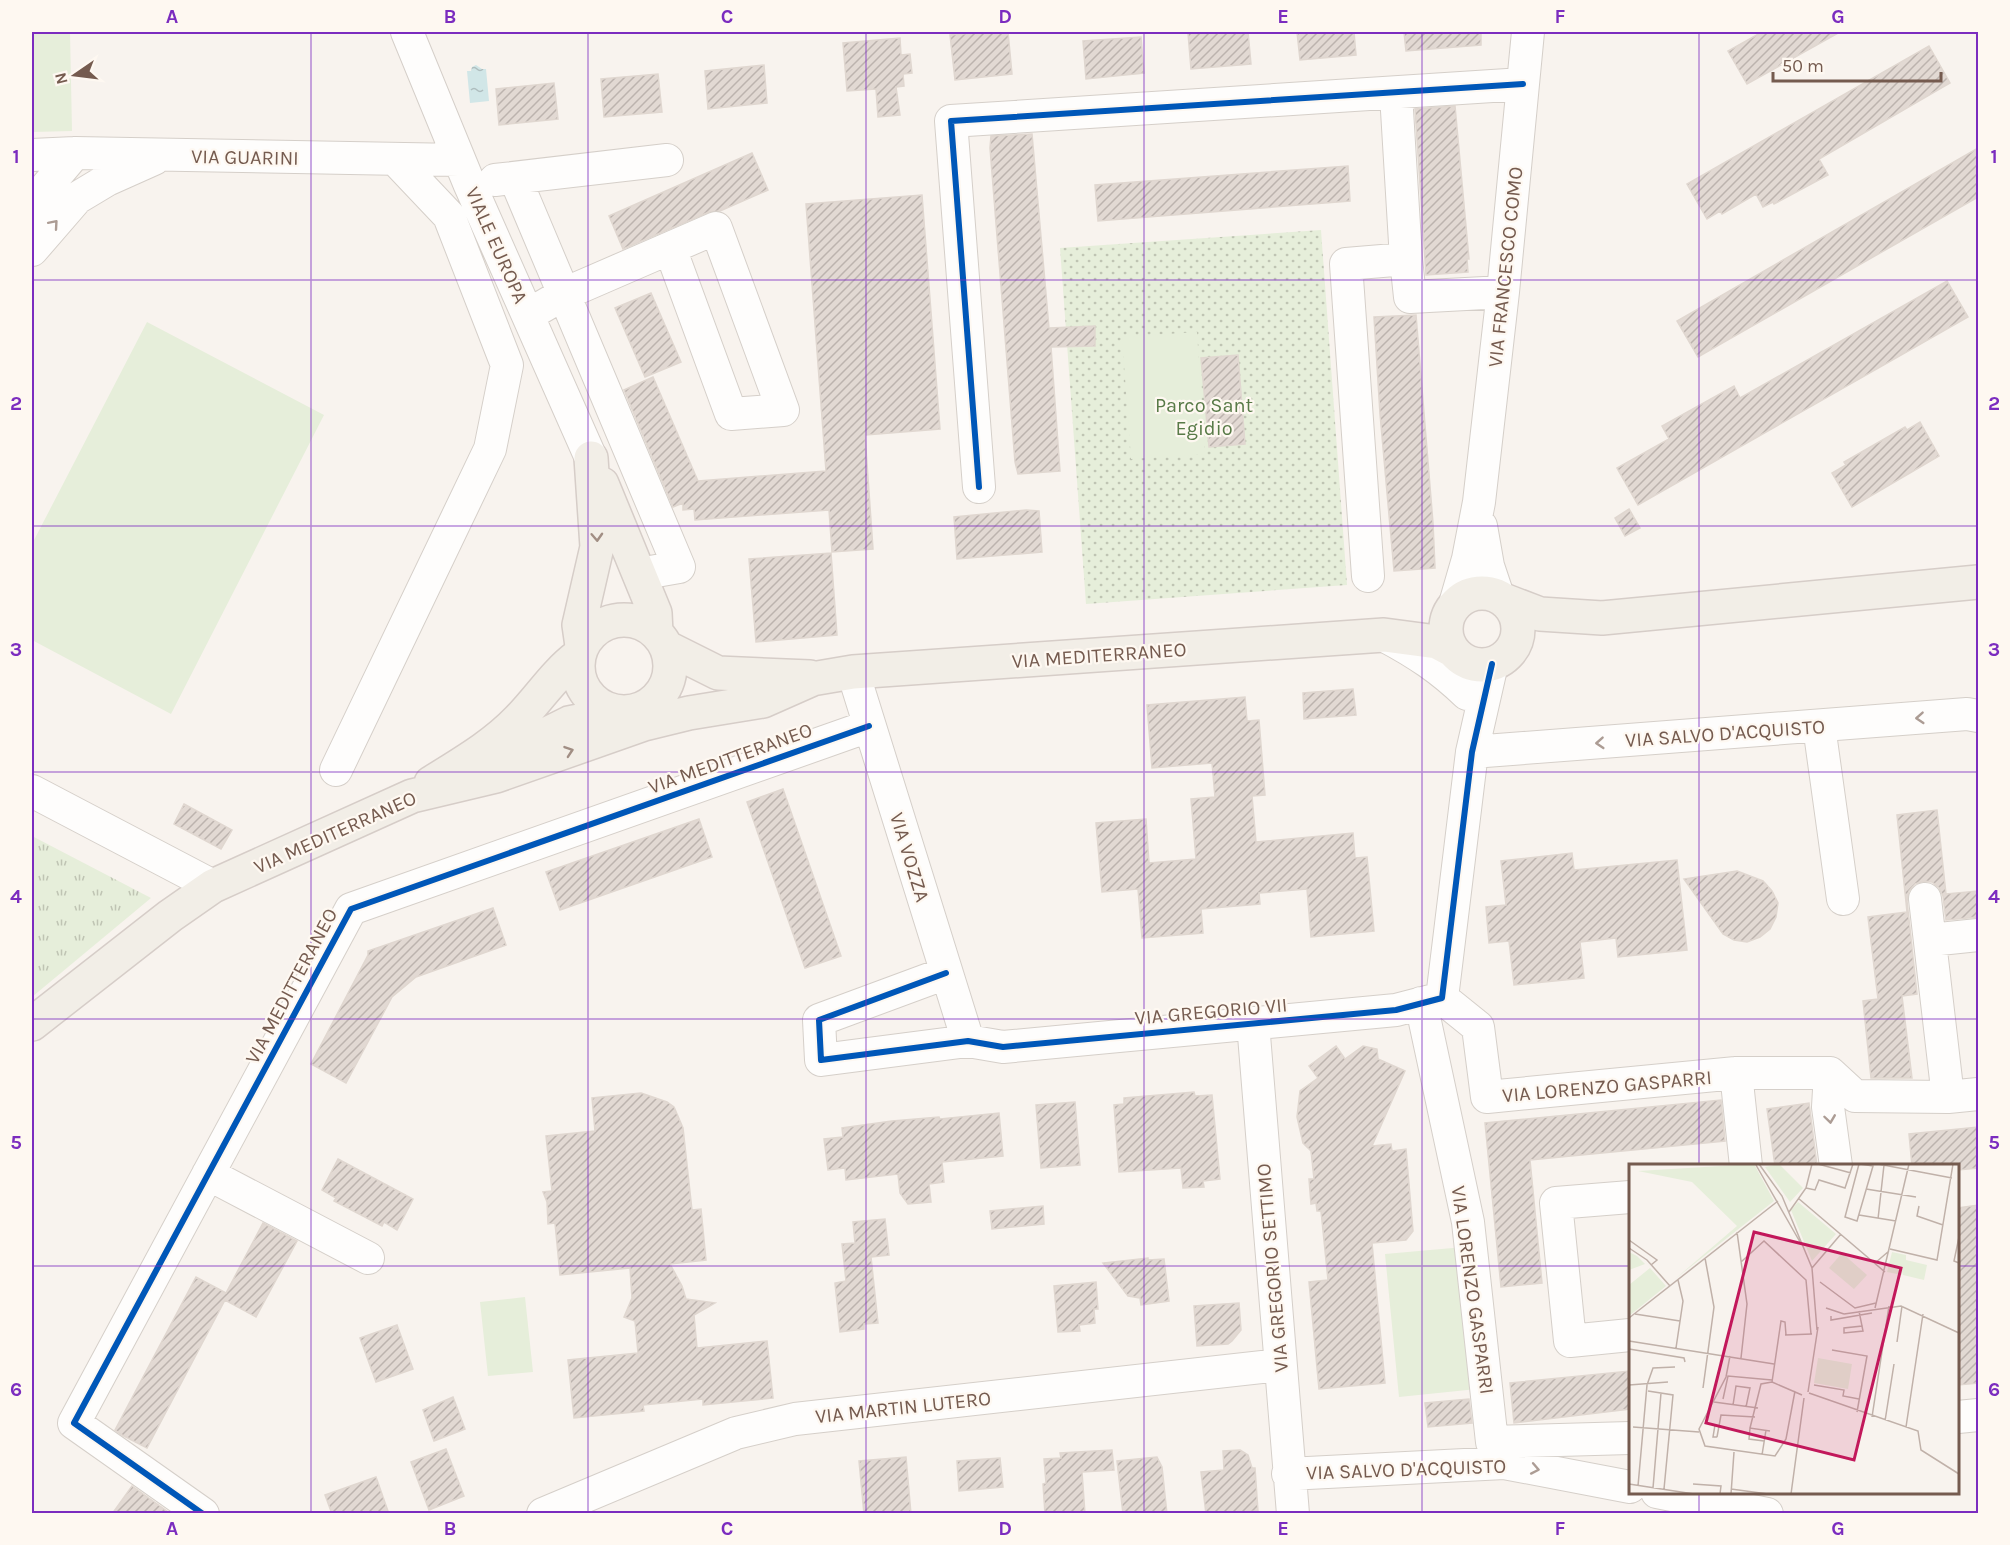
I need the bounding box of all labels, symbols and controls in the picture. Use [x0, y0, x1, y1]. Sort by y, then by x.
text: A [166, 5, 179, 28]
text: B [444, 5, 456, 28]
text: C [721, 5, 733, 28]
text: D [998, 5, 1012, 28]
text: E [1277, 5, 1289, 28]
text: F [1555, 5, 1566, 28]
text: G [1831, 5, 1845, 28]
north arrow [45, 45, 105, 105]
scale bar [1773, 45, 1941, 83]
text: 50 m [1782, 55, 1824, 77]
text: N [50, 71, 72, 86]
text: 1 [12, 145, 20, 168]
street label: VIA GUARINI [191, 145, 299, 170]
text: 1 [1990, 145, 1998, 168]
street label: VIA FRANCESCO COMO [1484, 166, 1527, 368]
street label: VIALE EUROPA [461, 183, 532, 307]
one-way arrow [47, 220, 58, 231]
text: 2 [10, 392, 22, 415]
text: 2 [1988, 392, 2000, 415]
park label: Parco Sant Egidio [1155, 394, 1253, 440]
one-way arrow [590, 533, 603, 542]
text: 3 [10, 638, 22, 661]
street label: VIA MEDITERRANEO [1011, 638, 1187, 673]
text: 3 [1988, 638, 2000, 661]
one-way arrow [1916, 711, 1925, 724]
street label: VIA SALVO D'ACQUISTO [1624, 715, 1826, 752]
street label: VIA MEDITTERANEO [645, 718, 815, 799]
one-way arrow [1596, 736, 1605, 749]
one-way arrow [563, 745, 574, 758]
street label: VIA MEDITERRANEO [251, 786, 420, 879]
street label: VIA VOZZA [885, 810, 934, 905]
text: 4 [10, 885, 22, 908]
text: 4 [1988, 885, 2000, 908]
street label: VIA MEDITTERANEO [241, 905, 342, 1068]
street label: VIA GREGORIO VII [1134, 993, 1288, 1030]
street label: VIA LORENZO GASPARRI [1501, 1066, 1713, 1107]
one-way arrow [1823, 1115, 1835, 1124]
text: 5 [10, 1131, 22, 1154]
text: 5 [1988, 1131, 2000, 1154]
street label: VIA GREGORIO SETTIMO [1252, 1163, 1293, 1373]
inset map [1629, 1164, 1959, 1494]
street label: VIA LORENZO GASPARRI [1446, 1184, 1499, 1396]
text: 6 [10, 1378, 22, 1401]
text: 6 [1988, 1378, 2000, 1401]
street label: VIA MARTIN LUTERO [814, 1387, 992, 1428]
street label: VIA SALVO D'ACQUISTO [1306, 1455, 1506, 1484]
one-way arrow [1530, 1462, 1540, 1475]
text: A [166, 1517, 179, 1540]
text: B [444, 1517, 456, 1540]
text: C [721, 1517, 733, 1540]
text: D [998, 1517, 1012, 1540]
text: E [1277, 1517, 1289, 1540]
text: F [1555, 1517, 1566, 1540]
text: G [1831, 1517, 1845, 1540]

